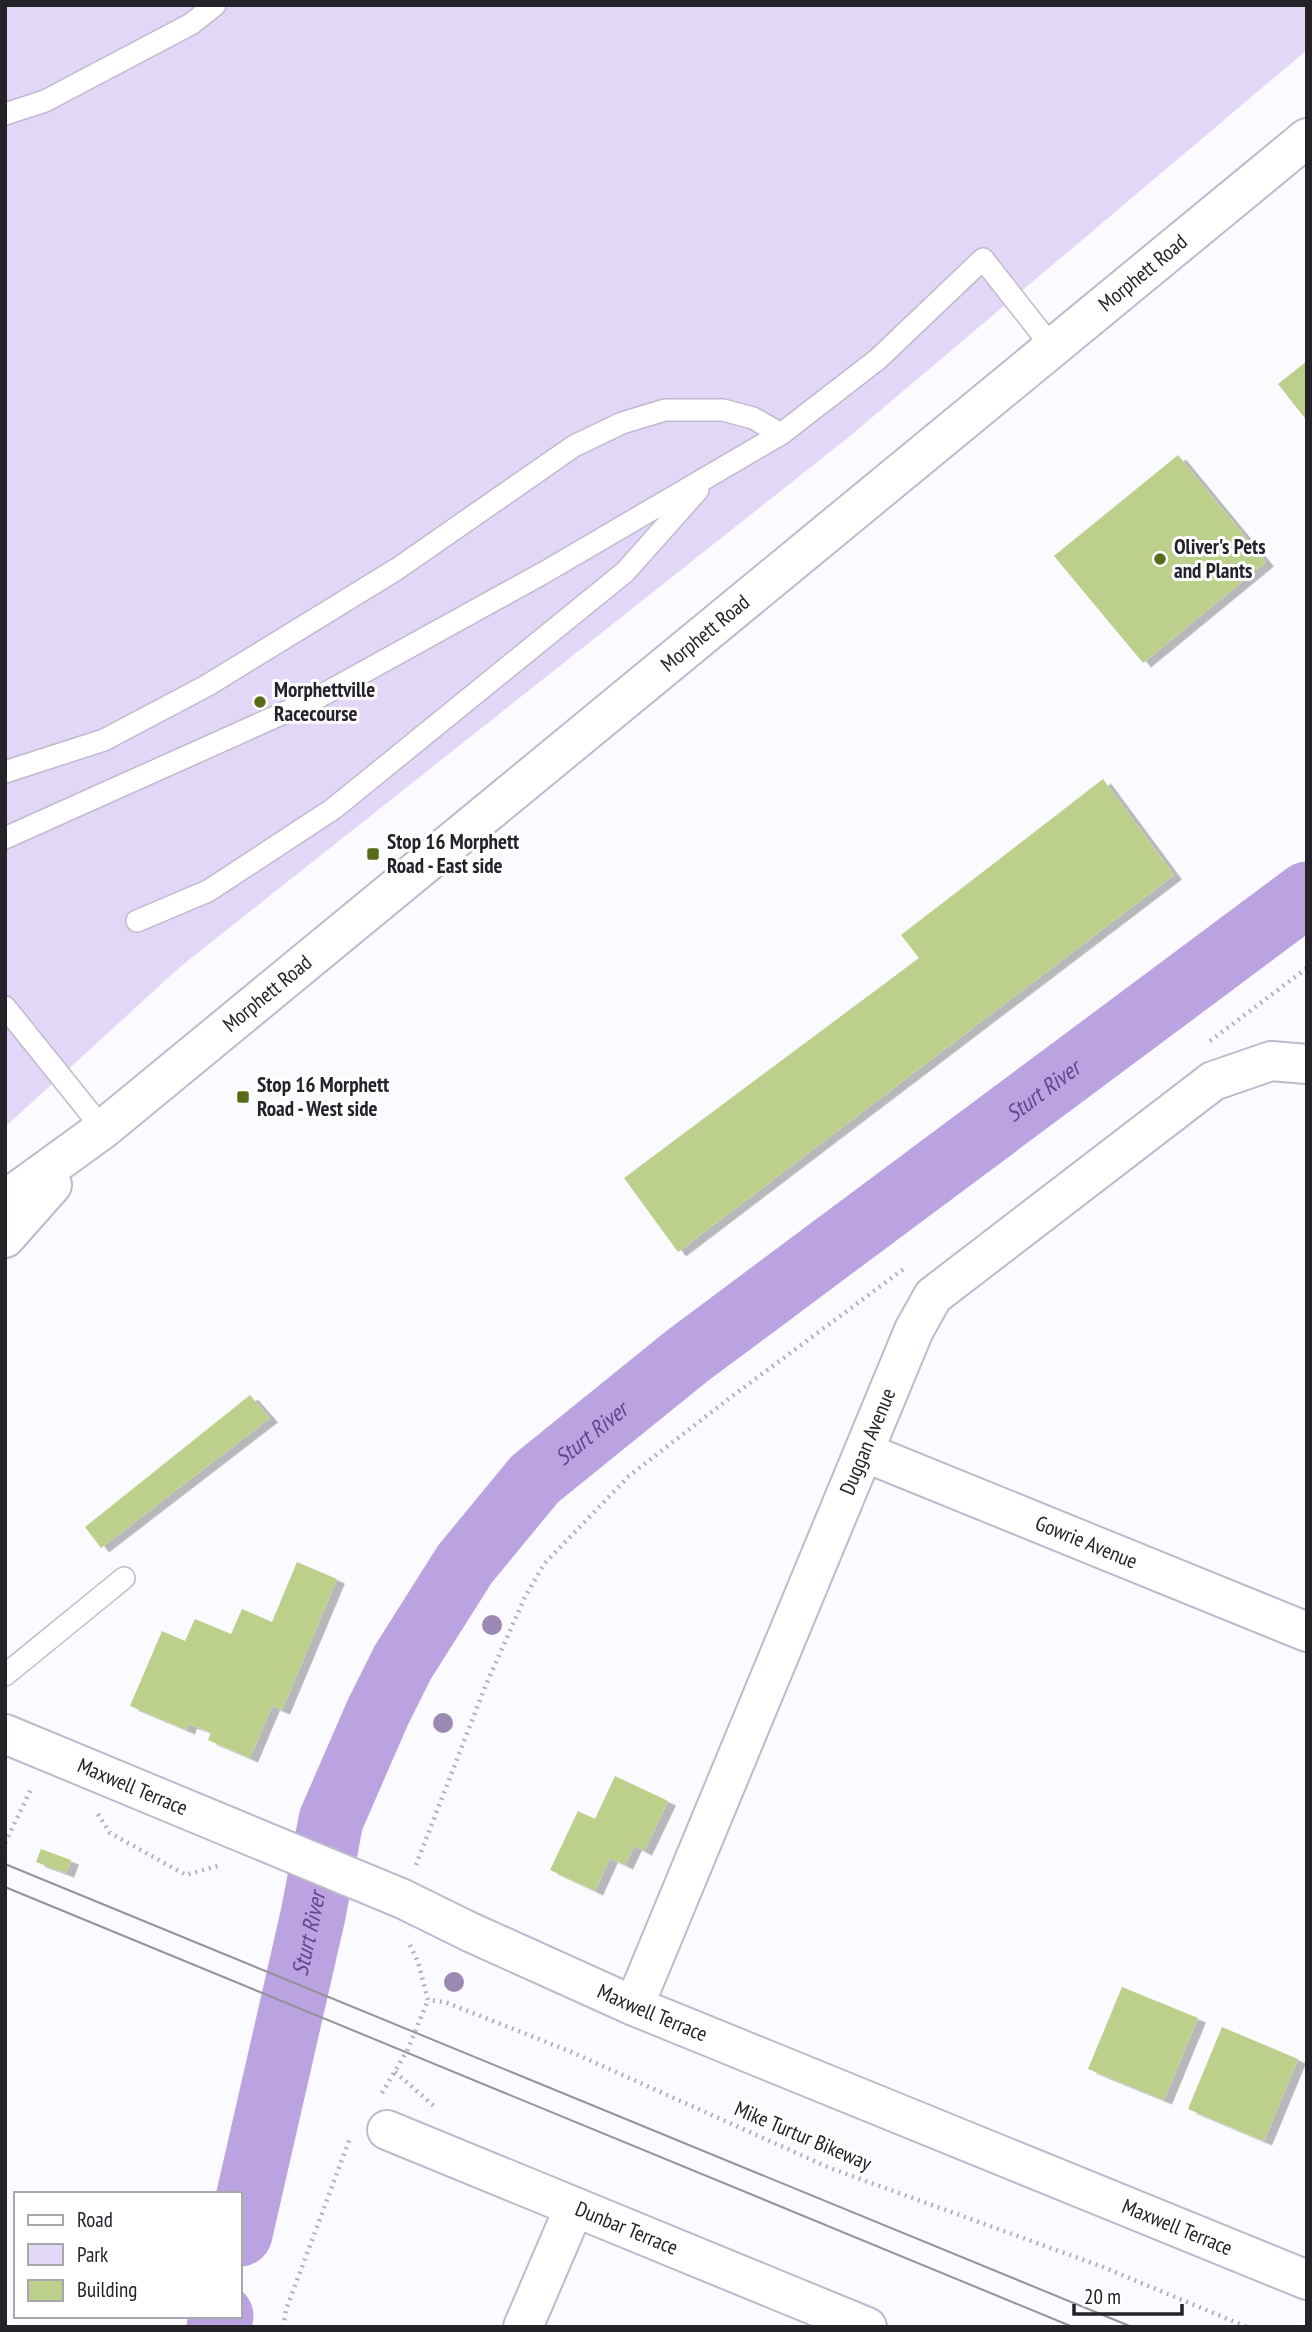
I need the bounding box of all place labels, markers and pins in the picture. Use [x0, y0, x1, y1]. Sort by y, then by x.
place label: Oliver's Pets and Plants [1174, 533, 1266, 584]
marker: Oliver's Pets and Plants [1152, 551, 1168, 567]
place label: Morphettville Racecourse [274, 676, 375, 727]
marker: Morphettville Racecourse [252, 694, 268, 710]
place label: Stop 16 Morphett Road - East side [387, 828, 519, 879]
marker: Stop 16 Morphett Road - East side [365, 846, 381, 862]
place label: Stop 16 Morphett Road - West side [257, 1071, 389, 1122]
marker: Stop 16 Morphett Road - West side [235, 1089, 251, 1105]

